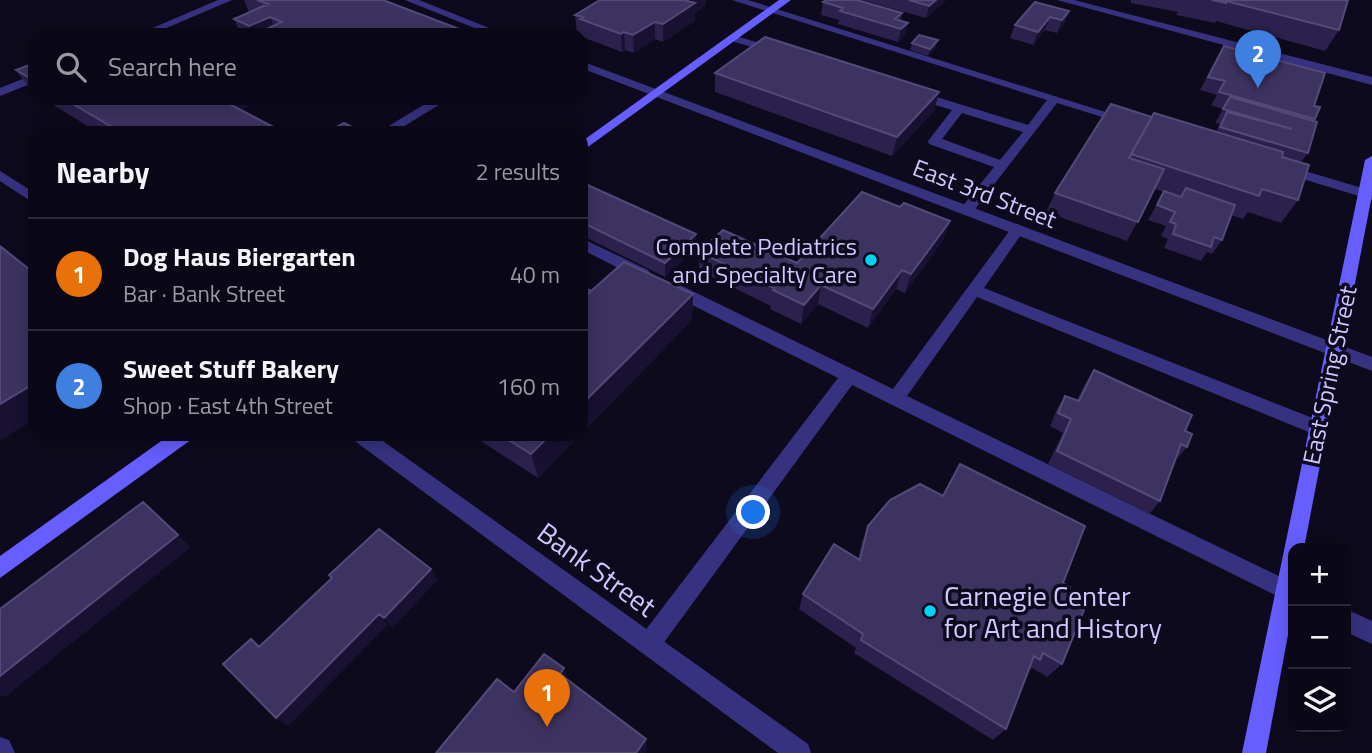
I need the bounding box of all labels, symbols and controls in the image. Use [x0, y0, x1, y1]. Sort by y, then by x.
search box [28, 28, 588, 105]
pin: 2 [1235, 30, 1281, 88]
text: Search here [108, 47, 237, 86]
icon: search [52, 48, 90, 86]
text: Nearby [56, 149, 149, 195]
street label: East 3rd Street [908, 149, 1063, 237]
text: 2 results [476, 154, 560, 189]
place label: Complete Pediatrics and Specialty Care [656, 228, 857, 292]
text: Dog Haus Biergarten [123, 237, 356, 276]
marker: Complete Pediatrics and Specialty Care [863, 252, 879, 268]
text: 1 [73, 257, 85, 292]
text: 40 m [510, 257, 560, 292]
text: Bar · Bank Street [123, 276, 285, 311]
street label: East Spring Street [1292, 282, 1366, 468]
text: Sweet Stuff Bakery [123, 349, 339, 388]
text: 2 [73, 369, 85, 404]
text: 160 m [497, 369, 560, 404]
text: Shop · East 4th Street [123, 388, 333, 423]
your location [736, 495, 770, 529]
street label: Bank Street [529, 511, 666, 627]
map controls [1288, 543, 1351, 732]
button: + [1288, 543, 1351, 606]
place label: Carnegie Center for Art and History [944, 574, 1162, 649]
marker: Carnegie Center for Art and History [922, 603, 938, 619]
button: − [1288, 606, 1351, 669]
pin: 1 [524, 669, 570, 727]
button: layers [1288, 669, 1351, 732]

